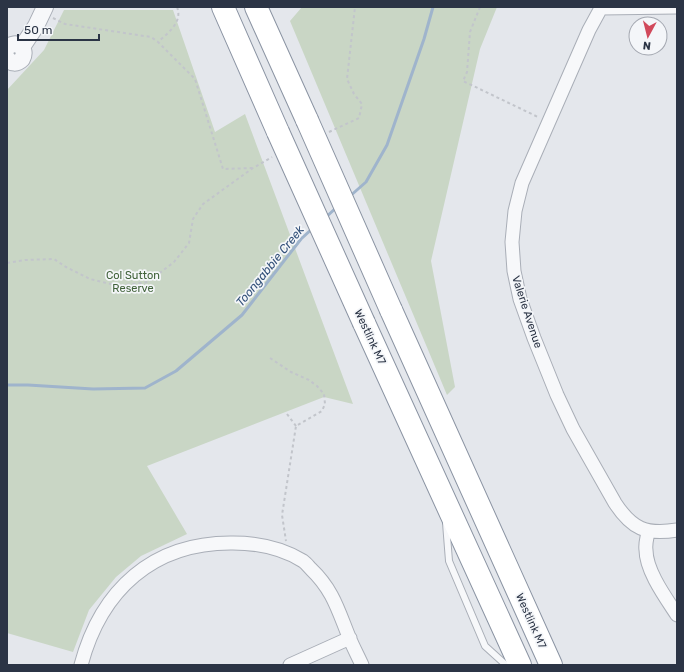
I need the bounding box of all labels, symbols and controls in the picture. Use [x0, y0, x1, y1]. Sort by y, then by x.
scale bar [18, 16, 99, 42]
north arrow [628, 16, 668, 56]
text: 50 m [24, 23, 52, 37]
text: N [642, 38, 652, 52]
water label: Toongabbie Creek [233, 222, 307, 309]
park label: Col Sutton Reserve [106, 269, 160, 295]
street label: Valerie Avenue [509, 274, 545, 350]
street label: Westlink M7 [352, 307, 389, 367]
street label: Westlink M7 [513, 591, 549, 651]

